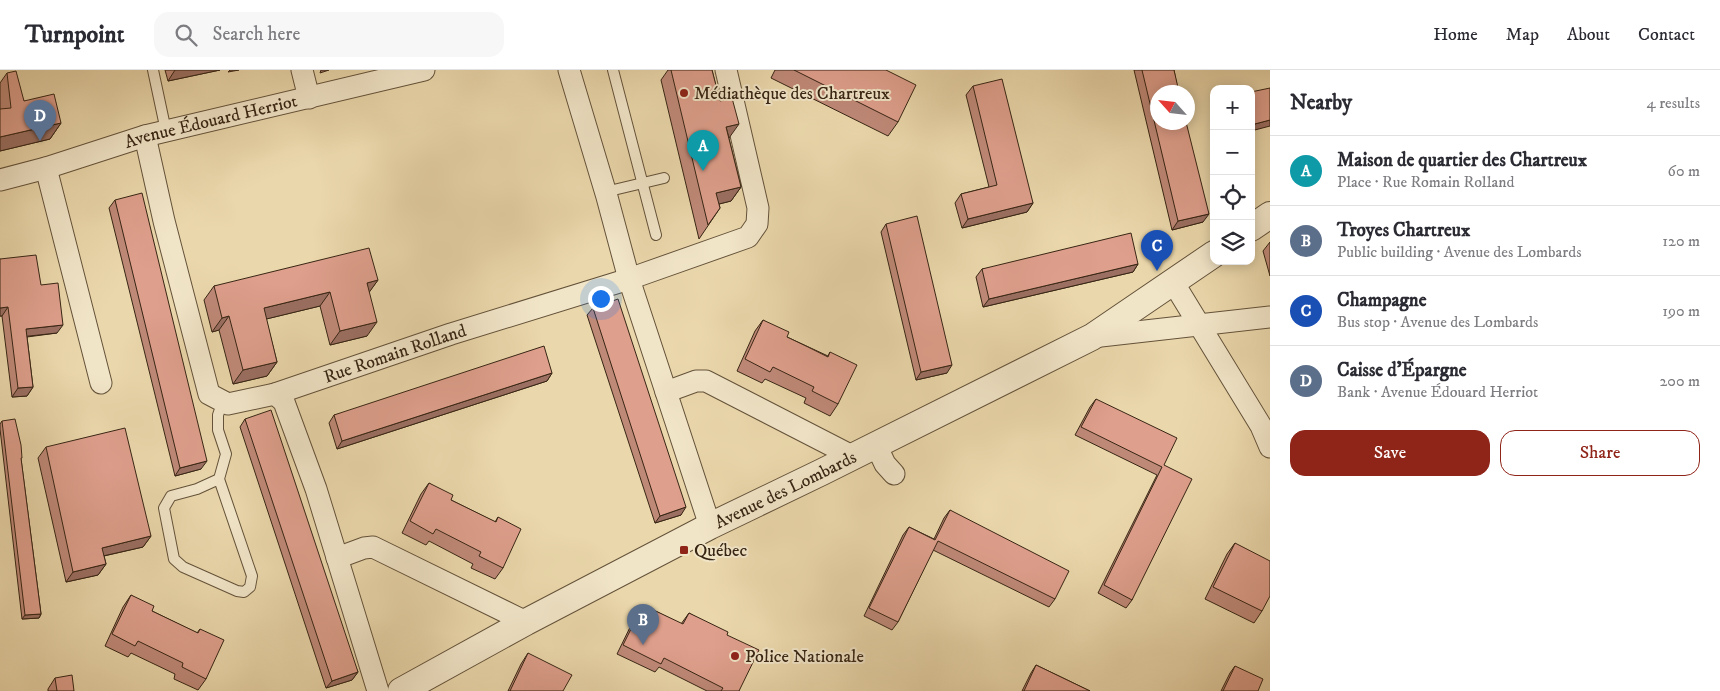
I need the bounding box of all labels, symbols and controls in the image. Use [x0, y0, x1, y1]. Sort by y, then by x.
search box [154, 12, 504, 57]
text: Turnpoint [25, 20, 124, 50]
icon: search [172, 21, 200, 49]
text: Search here [212, 23, 300, 46]
text: Home [1433, 24, 1478, 46]
text: Map [1506, 24, 1539, 46]
text: About [1567, 24, 1610, 46]
text: Contact [1638, 24, 1695, 46]
place label: Médiathèque des Chartreux [694, 83, 890, 105]
north arrow [1150, 85, 1195, 130]
map controls [1210, 85, 1255, 265]
button: + [1210, 85, 1255, 130]
marker: Médiathèque des Chartreux [678, 87, 690, 99]
street label: Avenue Édouard Herriot [122, 90, 300, 154]
text: Nearby [1290, 90, 1352, 116]
text: 4 results [1647, 93, 1700, 113]
pin: D [24, 100, 56, 141]
pin: A [687, 130, 719, 171]
button: − [1210, 130, 1255, 175]
text: Maison de quartier des Chartreux [1337, 149, 1587, 172]
text: A [1301, 161, 1311, 181]
text: 60 m [1668, 161, 1700, 181]
text: Place · Rue Romain Rolland [1337, 172, 1515, 192]
button: locate [1210, 175, 1255, 220]
text: Troyes Chartreux [1337, 219, 1470, 242]
button: layers [1210, 220, 1255, 265]
pin: C [1141, 230, 1173, 271]
text: B [1301, 231, 1311, 251]
text: 120 m [1662, 231, 1700, 251]
text: Public building · Avenue des Lombards [1337, 242, 1582, 262]
your location [588, 286, 614, 312]
text: Champagne [1337, 289, 1427, 312]
text: C [1301, 301, 1311, 321]
text: 190 m [1662, 301, 1700, 321]
text: Bus stop · Avenue des Lombards [1337, 312, 1538, 332]
street label: Rue Romain Rolland [321, 320, 469, 389]
text: Caisse d'Épargne [1337, 359, 1467, 382]
text: D [1300, 371, 1312, 391]
text: 200 m [1659, 371, 1700, 391]
text: Bank · Avenue Édouard Herriot [1337, 382, 1538, 402]
button: Save [1290, 430, 1490, 476]
button: Share [1500, 430, 1700, 476]
street label: Avenue des Lombards [711, 447, 860, 534]
place label: Québec [694, 540, 747, 562]
marker: Québec [678, 544, 690, 556]
pin: B [627, 604, 659, 645]
place label: Police Nationale [745, 646, 864, 668]
marker: Police Nationale [729, 650, 741, 662]

